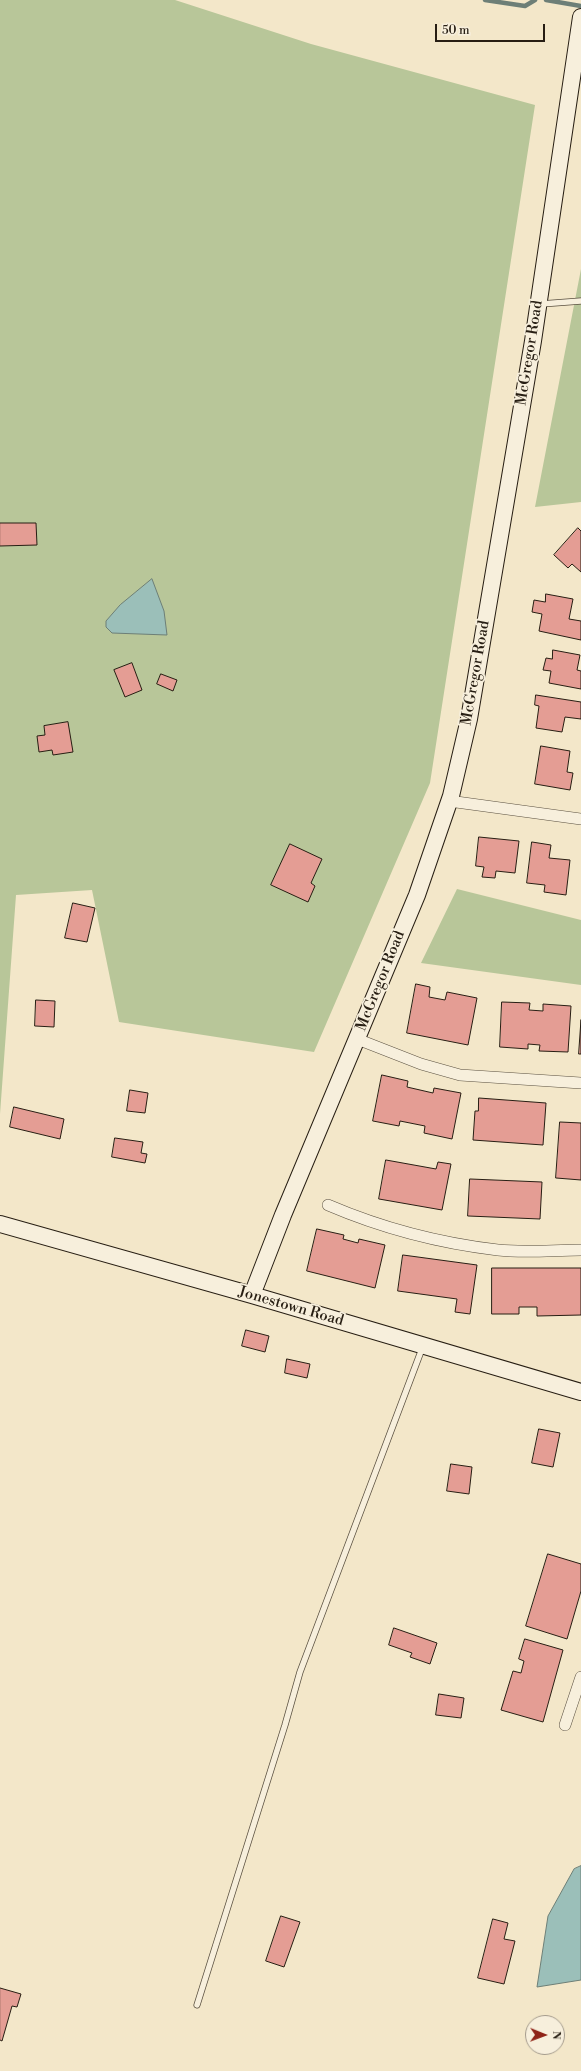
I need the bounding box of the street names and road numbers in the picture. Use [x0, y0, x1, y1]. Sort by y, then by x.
street label: McGregor Road [513, 299, 547, 407]
street label: McGregor Road [458, 619, 494, 727]
street label: McGregor Road [353, 928, 409, 1034]
street label: Jonestown Road [236, 1283, 346, 1331]

